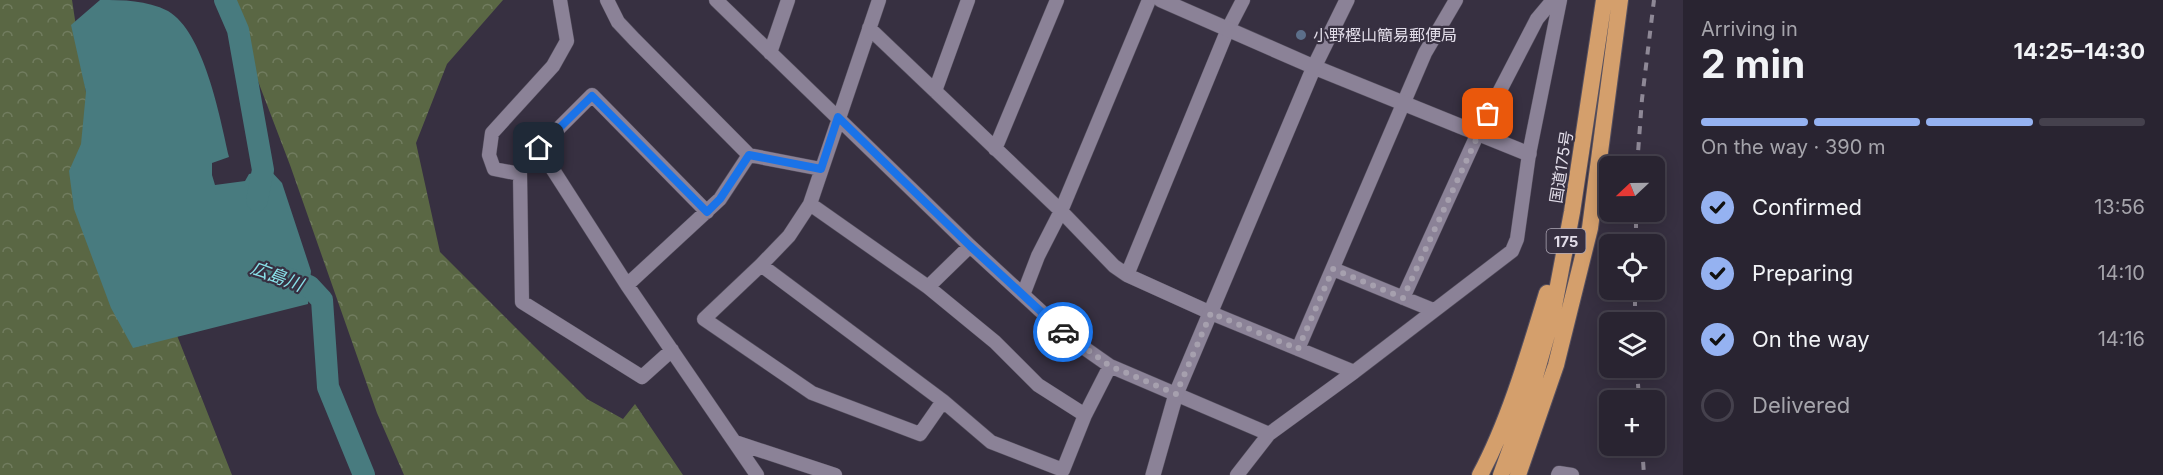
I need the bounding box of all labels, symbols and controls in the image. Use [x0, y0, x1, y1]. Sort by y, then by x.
text: Arriving in [1701, 17, 1798, 41]
place label: 小野樫山簡易郵便局 [1313, 25, 1457, 45]
marker: 小野樫山簡易郵便局 [1294, 28, 1308, 42]
text: 14:25–14:30 [2014, 38, 2145, 64]
text: 2 min [1701, 40, 1805, 87]
pin [1462, 88, 1513, 139]
icon: bag [1471, 97, 1504, 130]
pin [513, 122, 564, 173]
street label: 国道175号 [1545, 129, 1577, 205]
icon: home [522, 131, 555, 164]
text: On the way · 390 m [1701, 135, 1885, 159]
north arrow [1599, 156, 1665, 222]
map controls [1599, 156, 1665, 456]
icon: check [1701, 191, 1734, 224]
text: Confirmed [1752, 194, 1862, 220]
text: 13:56 [2094, 195, 2145, 219]
road number: 175 [1546, 229, 1586, 253]
button: locate [1599, 234, 1665, 300]
water label: 広島川 [248, 257, 308, 296]
icon: check [1701, 257, 1734, 290]
text: Preparing [1752, 260, 1853, 286]
text: 14:10 [2097, 261, 2145, 285]
courier [1033, 302, 1093, 362]
button: layers [1599, 312, 1665, 378]
icon: car [1047, 316, 1080, 349]
icon: check [1701, 323, 1734, 356]
text: On the way [1752, 326, 1870, 352]
text: 14:16 [2098, 327, 2145, 351]
button: + [1599, 390, 1665, 456]
text: Delivered [1752, 392, 1850, 418]

